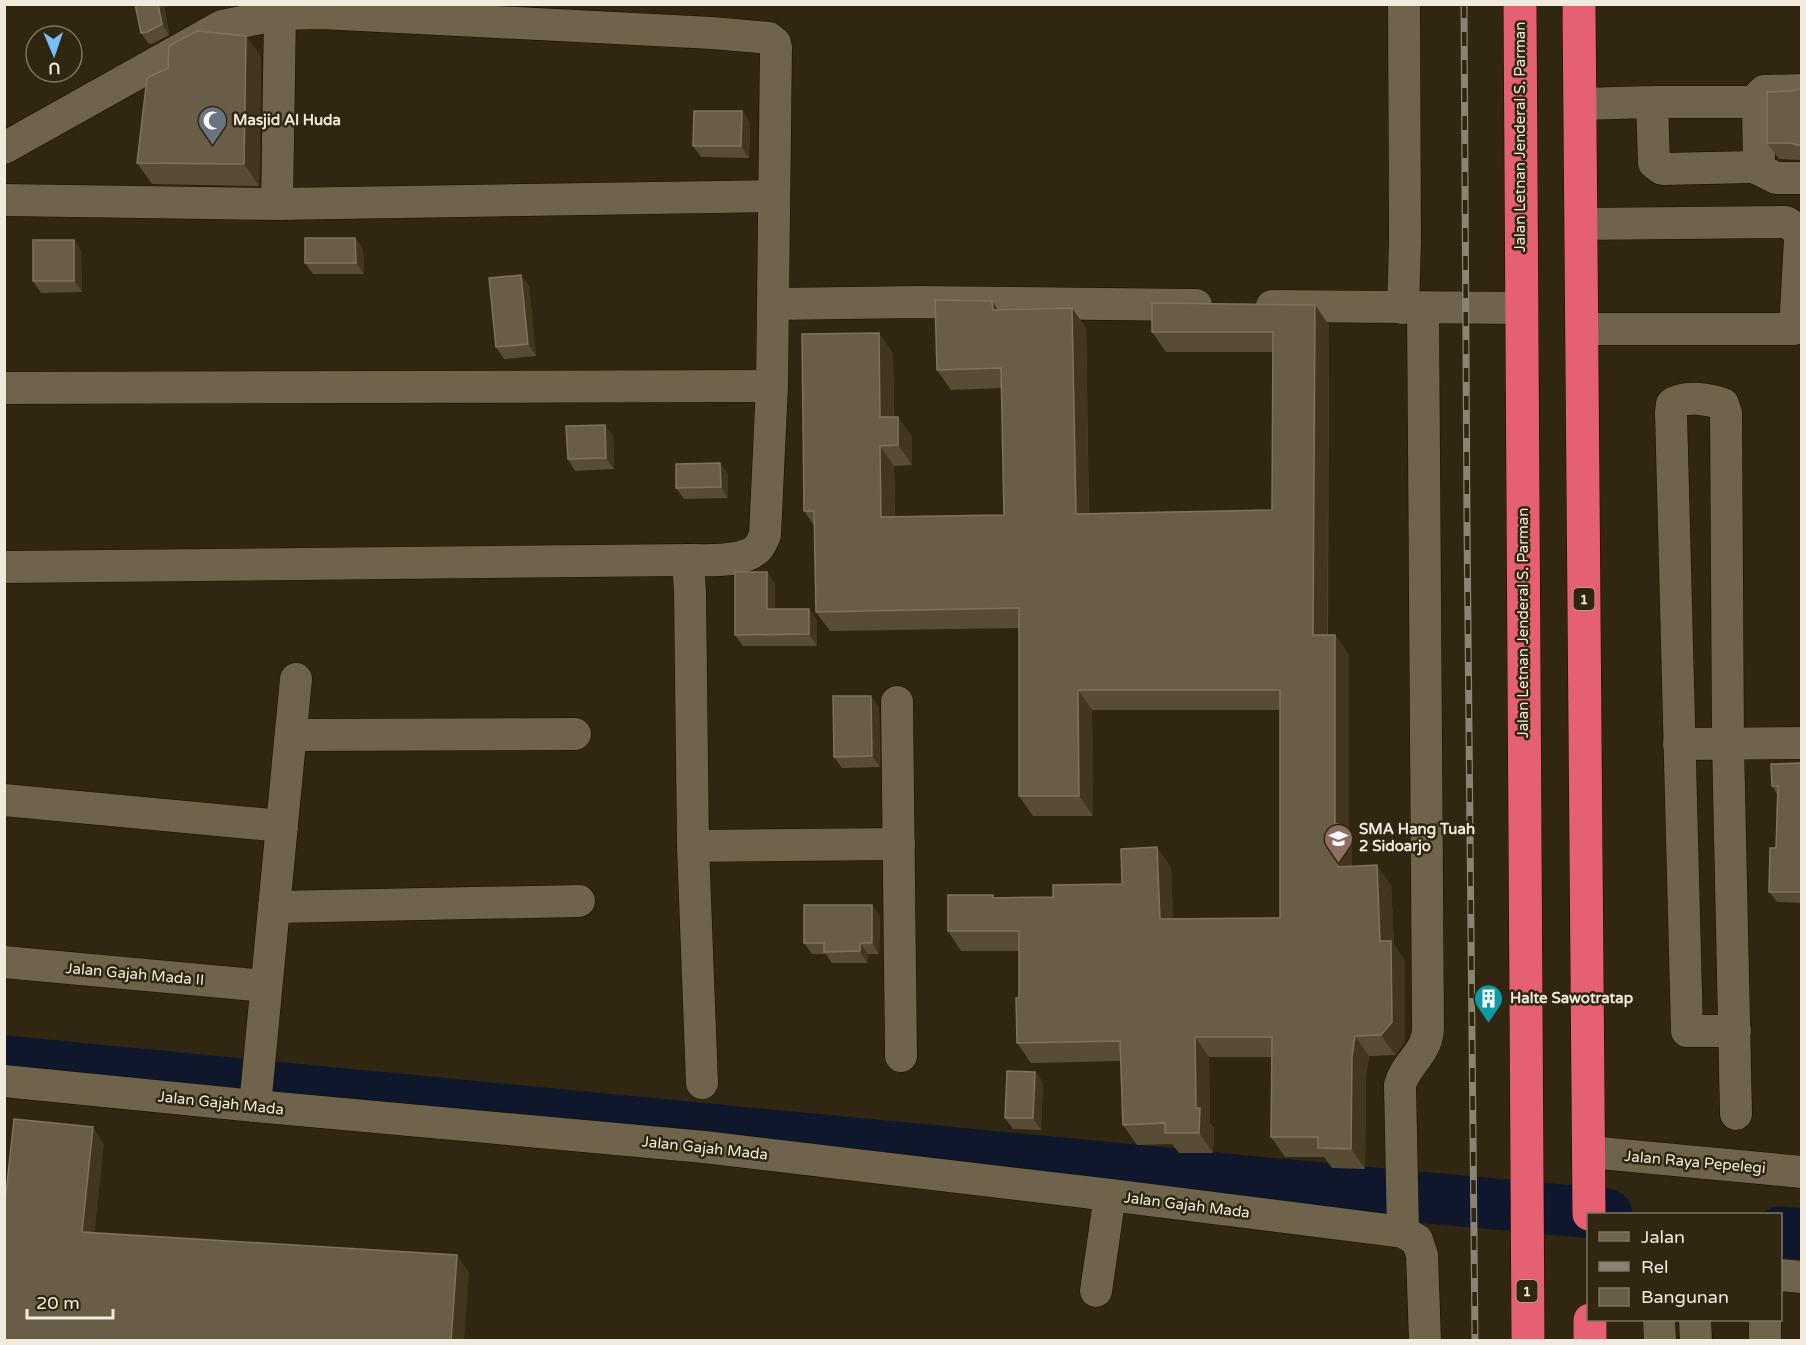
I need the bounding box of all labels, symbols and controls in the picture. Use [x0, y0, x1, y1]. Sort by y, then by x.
street label: Jalan Letnan Jenderal S. Parman [1511, 22, 1529, 252]
north arrow [24, 24, 84, 84]
text: U [48, 58, 61, 78]
mosque icon: Masjid Al Huda [196, 104, 228, 146]
place label: Masjid Al Huda [233, 111, 341, 130]
street label: Jalan Letnan Jenderal S. Parman [1514, 508, 1532, 738]
road number: 1 [1574, 588, 1594, 610]
place label: SMA Hang Tuah 2 Sidoarjo [1359, 820, 1475, 856]
school or university icon: SMA Hang Tuah 2 Sidoarjo [1322, 822, 1354, 864]
street label: Jalan Gajah Mada II [65, 959, 205, 989]
building icon: Halte Sawotratap [1473, 982, 1505, 1024]
place label: Halte Sawotratap [1510, 989, 1634, 1008]
street label: Jalan Gajah Mada [157, 1087, 285, 1119]
street label: Jalan Gajah Mada [641, 1132, 769, 1164]
street label: Jalan Raya Pepelegi [1624, 1147, 1766, 1177]
street label: Jalan Gajah Mada [1123, 1188, 1251, 1222]
legend [1587, 1213, 1782, 1321]
text: Jalan [1641, 1226, 1685, 1248]
text: Rel [1641, 1256, 1669, 1278]
road number: 1 [1516, 1280, 1538, 1302]
scale bar [27, 1282, 112, 1320]
text: Bangunan [1641, 1286, 1729, 1308]
text: 20 m [36, 1292, 80, 1314]

